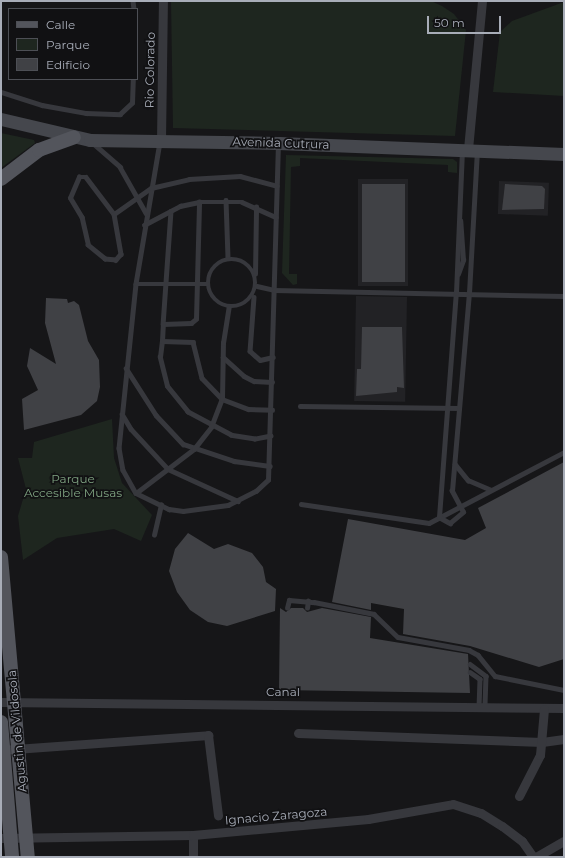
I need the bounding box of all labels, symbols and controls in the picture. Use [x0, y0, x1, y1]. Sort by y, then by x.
legend [8, 8, 138, 80]
scale bar [429, 8, 503, 34]
text: 50 m [434, 15, 465, 30]
text: Calle [46, 17, 75, 32]
street label: Rio Colorado [142, 32, 158, 108]
text: Parque [46, 37, 90, 52]
text: Edificio [46, 57, 90, 72]
street label: Avenida Cutrura [232, 134, 330, 152]
park label: Parque Accesible Musas [24, 472, 122, 500]
street label: Agustin de Vildosola [4, 669, 30, 793]
street label: Canal [266, 685, 300, 699]
street label: Ignacio Zaragoza [224, 804, 328, 828]

